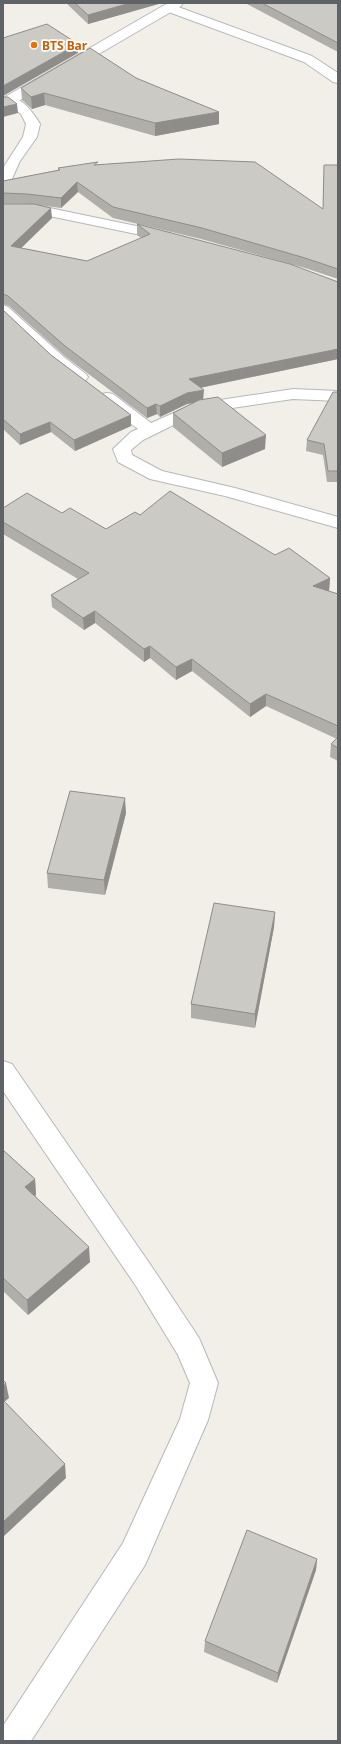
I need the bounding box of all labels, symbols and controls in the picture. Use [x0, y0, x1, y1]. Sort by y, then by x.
place label: BTS Bar [42, 37, 88, 54]
marker: BTS Bar [29, 40, 39, 50]

